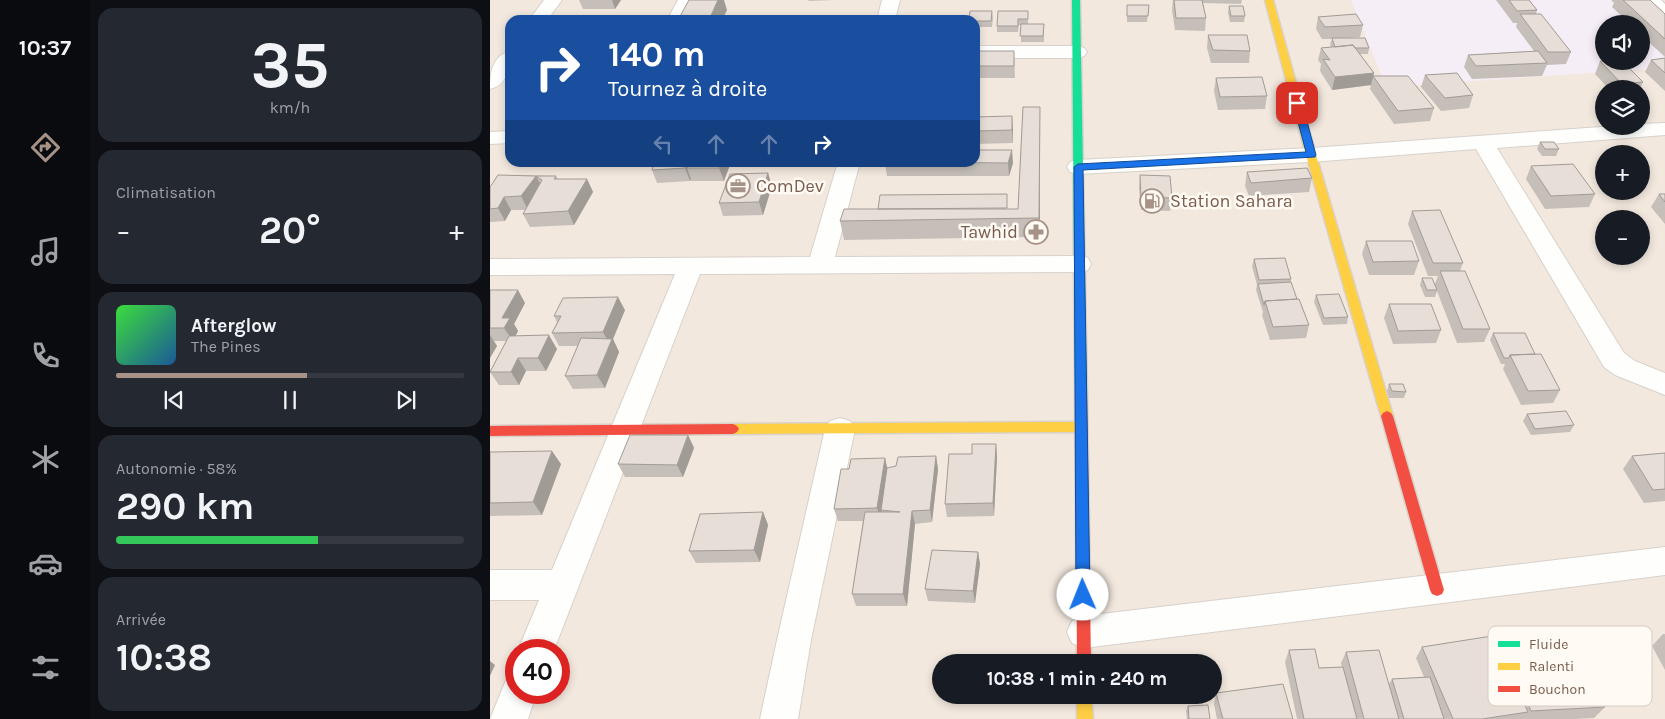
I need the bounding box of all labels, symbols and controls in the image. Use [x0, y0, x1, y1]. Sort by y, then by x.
map controls [1595, 15, 1650, 265]
button: sound [1595, 15, 1650, 70]
text: 35 [251, 27, 329, 103]
text: 140 m [608, 34, 706, 75]
text: 10:37 [19, 35, 71, 61]
icon: right [525, 35, 590, 100]
text: Tournez à droite [608, 76, 767, 102]
button: layers [1595, 80, 1650, 135]
pin [1276, 82, 1318, 124]
icon: arrive [1283, 89, 1311, 117]
text: km/h [270, 98, 310, 117]
icon: directions [28, 130, 63, 165]
icon: left [649, 130, 677, 158]
icon: ahead [702, 130, 730, 158]
icon: ahead [755, 130, 783, 158]
icon: right [808, 130, 836, 158]
button: + [1595, 145, 1650, 200]
office icon: ComDev [725, 173, 751, 199]
place label: ComDev [756, 175, 824, 197]
text: Climatisation [116, 183, 216, 202]
fuel station icon: Station Sahara [1139, 188, 1165, 214]
place label: Station Sahara [1170, 190, 1293, 212]
text: 20° [259, 208, 321, 253]
button: − [1595, 210, 1650, 265]
text: − [116, 214, 131, 247]
text: + [449, 214, 464, 247]
pharmacy icon: Tawhid [1023, 219, 1049, 245]
place label: Tawhid [961, 221, 1018, 243]
icon: music [28, 234, 63, 269]
text: Afterglow [191, 315, 277, 337]
text: The Pines [191, 337, 261, 356]
icon: phone [28, 338, 63, 373]
icon: previous [160, 386, 188, 414]
icon: pause [276, 386, 304, 414]
icon: next [392, 386, 420, 414]
icon: climate [28, 442, 63, 477]
text: Autonomie · 58% [116, 459, 237, 478]
text: 290 km [116, 484, 254, 529]
icon: car [28, 546, 63, 581]
position arrow [1056, 568, 1108, 620]
text: Arrivée [116, 610, 166, 629]
legend [1488, 626, 1652, 706]
text: 10:38 [116, 635, 212, 680]
text: Fluide [1529, 636, 1568, 653]
speed limit sign: 40 [505, 639, 570, 704]
icon: filters [28, 650, 63, 685]
text: Ralenti [1529, 658, 1574, 675]
text: 10:38 · 1 min · 240 m [987, 668, 1167, 690]
text: Bouchon [1529, 681, 1586, 698]

